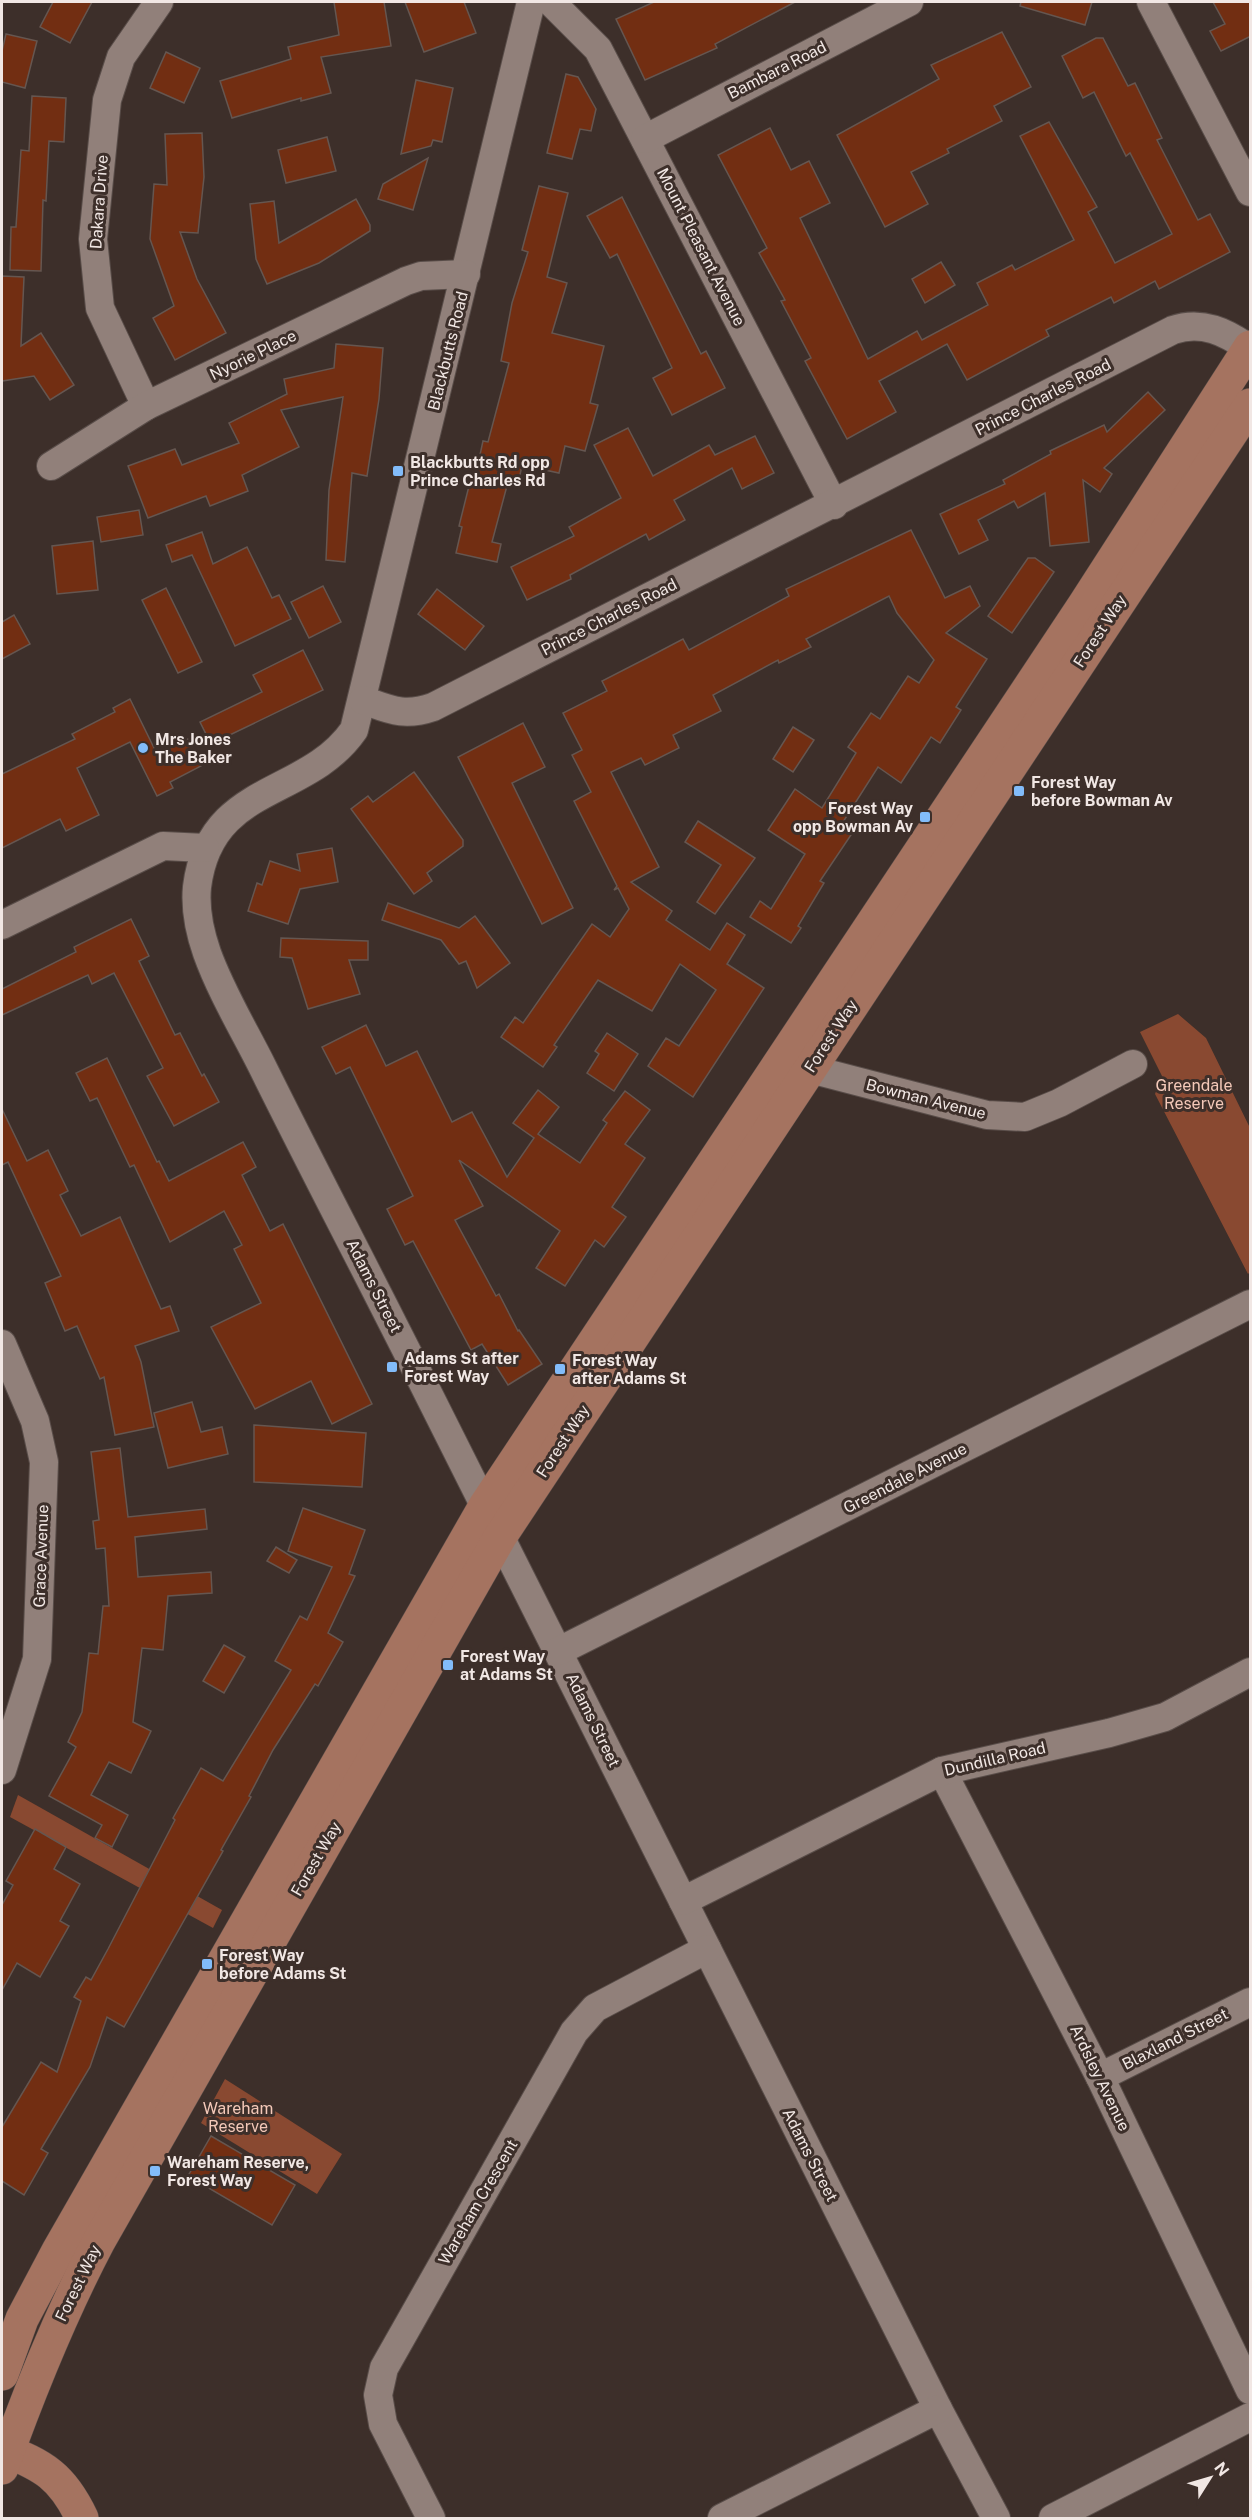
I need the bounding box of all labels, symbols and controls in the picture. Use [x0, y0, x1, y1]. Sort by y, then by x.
street label: Bambara Road [724, 37, 830, 103]
street label: Dakara Drive [86, 154, 112, 250]
street label: Mount Pleasant Avenue [653, 165, 749, 329]
street label: Blackbutts Road [424, 289, 472, 413]
street label: Nyorie Place [207, 326, 299, 384]
street label: Prince Charles Road [972, 355, 1114, 439]
place label: Blackbutts Rd opp Prince Charles Rd [410, 453, 550, 490]
marker: Blackbutts Rd opp Prince Charles Rd [391, 464, 405, 478]
street label: Prince Charles Road [538, 575, 680, 659]
street label: Forest Way [1069, 591, 1131, 671]
place label: Mrs Jones The Baker [155, 730, 232, 767]
marker: Mrs Jones The Baker [136, 741, 150, 755]
place label: Forest Way before Bowman Av [1031, 773, 1173, 810]
marker: Forest Way before Bowman Av [1012, 784, 1026, 798]
place label: Forest Way opp Bowman Av [793, 799, 914, 836]
marker: Forest Way opp Bowman Av [918, 810, 932, 824]
street label: Forest Way [800, 996, 862, 1076]
street label: Bowman Avenue [864, 1075, 988, 1123]
park label: Greendale Reserve [1155, 1076, 1233, 1113]
street label: Adams Street [342, 1236, 406, 1336]
place label: Adams St after Forest Way [404, 1349, 519, 1386]
place label: Forest Way after Adams St [572, 1351, 687, 1388]
marker: Adams St after Forest Way [385, 1360, 399, 1374]
marker: Forest Way after Adams St [553, 1362, 567, 1376]
street label: Forest Way [532, 1401, 594, 1481]
street label: Greendale Avenue [840, 1439, 970, 1517]
street label: Grace Avenue [30, 1504, 52, 1608]
place label: Forest Way at Adams St [460, 1647, 553, 1684]
marker: Forest Way at Adams St [441, 1658, 455, 1672]
street label: Adams Street [562, 1670, 624, 1770]
street label: Dundilla Road [942, 1738, 1048, 1780]
street label: Forest Way [287, 1818, 345, 1900]
place label: Forest Way before Adams St [219, 1946, 347, 1983]
marker: Forest Way before Adams St [200, 1957, 214, 1971]
street label: Blaxland Street [1119, 2004, 1231, 2074]
street label: Ardsley Avenue [1066, 2022, 1134, 2134]
park label: Wareham Reserve [203, 2099, 273, 2136]
street label: Adams Street [778, 2105, 842, 2205]
street label: Wareham Crescent [434, 2136, 522, 2268]
place label: Wareham Reserve, Forest Way [167, 2153, 309, 2190]
marker: Wareham Reserve, Forest Way [148, 2164, 162, 2178]
street label: Forest Way [51, 2241, 105, 2324]
north arrow [1180, 2448, 1240, 2508]
text: N [1210, 2459, 1233, 2480]

